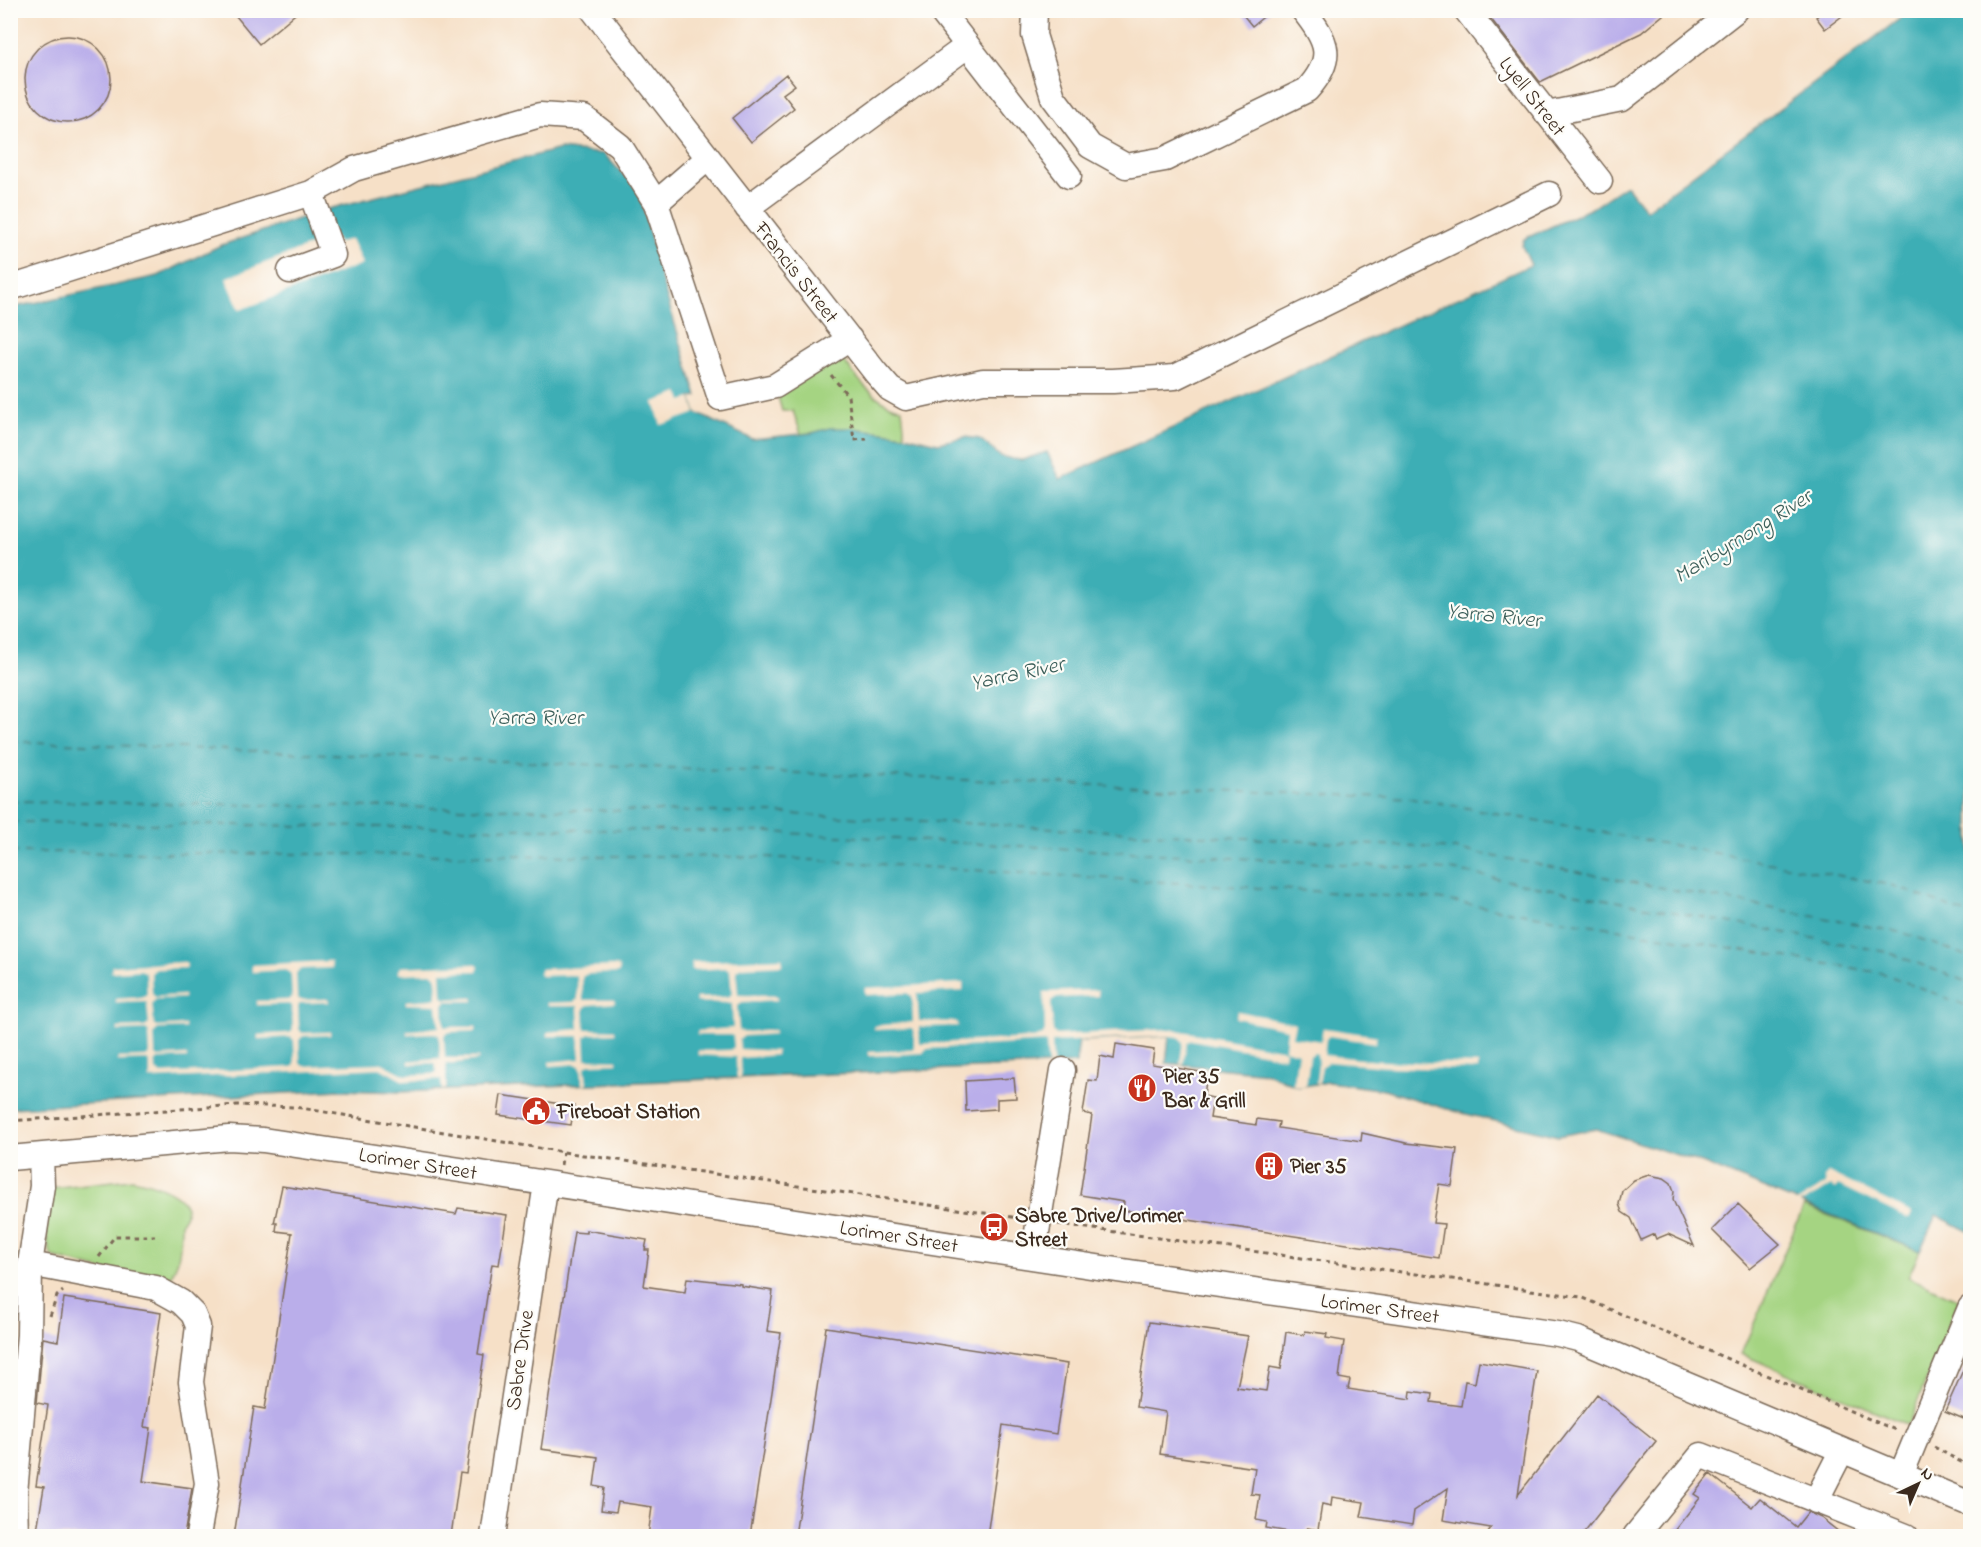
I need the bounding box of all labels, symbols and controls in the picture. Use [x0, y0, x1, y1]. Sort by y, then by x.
street label: Lyell Street [1489, 51, 1572, 145]
street label: Francis Street [745, 215, 845, 331]
water label: Maribyrnong River [1668, 481, 1821, 593]
water label: Yarra River [1445, 596, 1546, 638]
water label: Yarra River [968, 649, 1070, 700]
water label: Yarra River [488, 703, 586, 735]
place label: Pier 35 Bar & Grill [1162, 1063, 1246, 1117]
restaurant icon: Pier 35 Bar & Grill [1126, 1072, 1158, 1104]
public building icon: Fireboat Station [520, 1095, 552, 1127]
place label: Fireboat Station [556, 1098, 700, 1128]
street label: Lorimer Street [356, 1141, 479, 1189]
building icon: Pier 35 [1253, 1150, 1285, 1182]
place label: Pier 35 [1290, 1153, 1347, 1183]
place label: Sabre Drive/Lorimer Street [1015, 1202, 1184, 1256]
bus stop icon: Sabre Drive/Lorimer Street [978, 1211, 1010, 1243]
street label: Lorimer Street [837, 1214, 960, 1262]
street label: Lorimer Street [1319, 1287, 1441, 1333]
street label: Sabre Drive [499, 1308, 543, 1412]
north arrow [1888, 1454, 1948, 1514]
text: N [1915, 1462, 1939, 1487]

